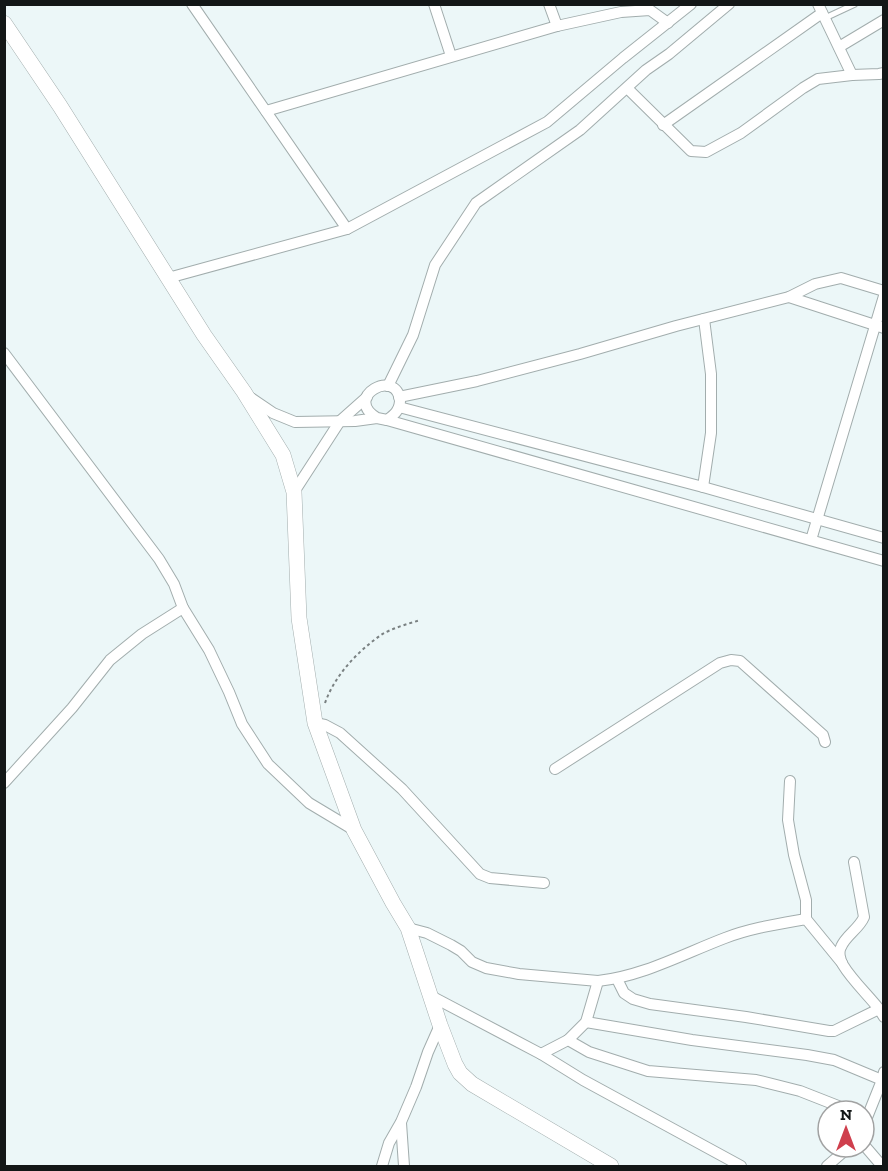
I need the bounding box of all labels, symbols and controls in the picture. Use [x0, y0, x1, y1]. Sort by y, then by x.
north arrow [816, 1099, 876, 1159]
text: N [840, 1105, 852, 1124]

